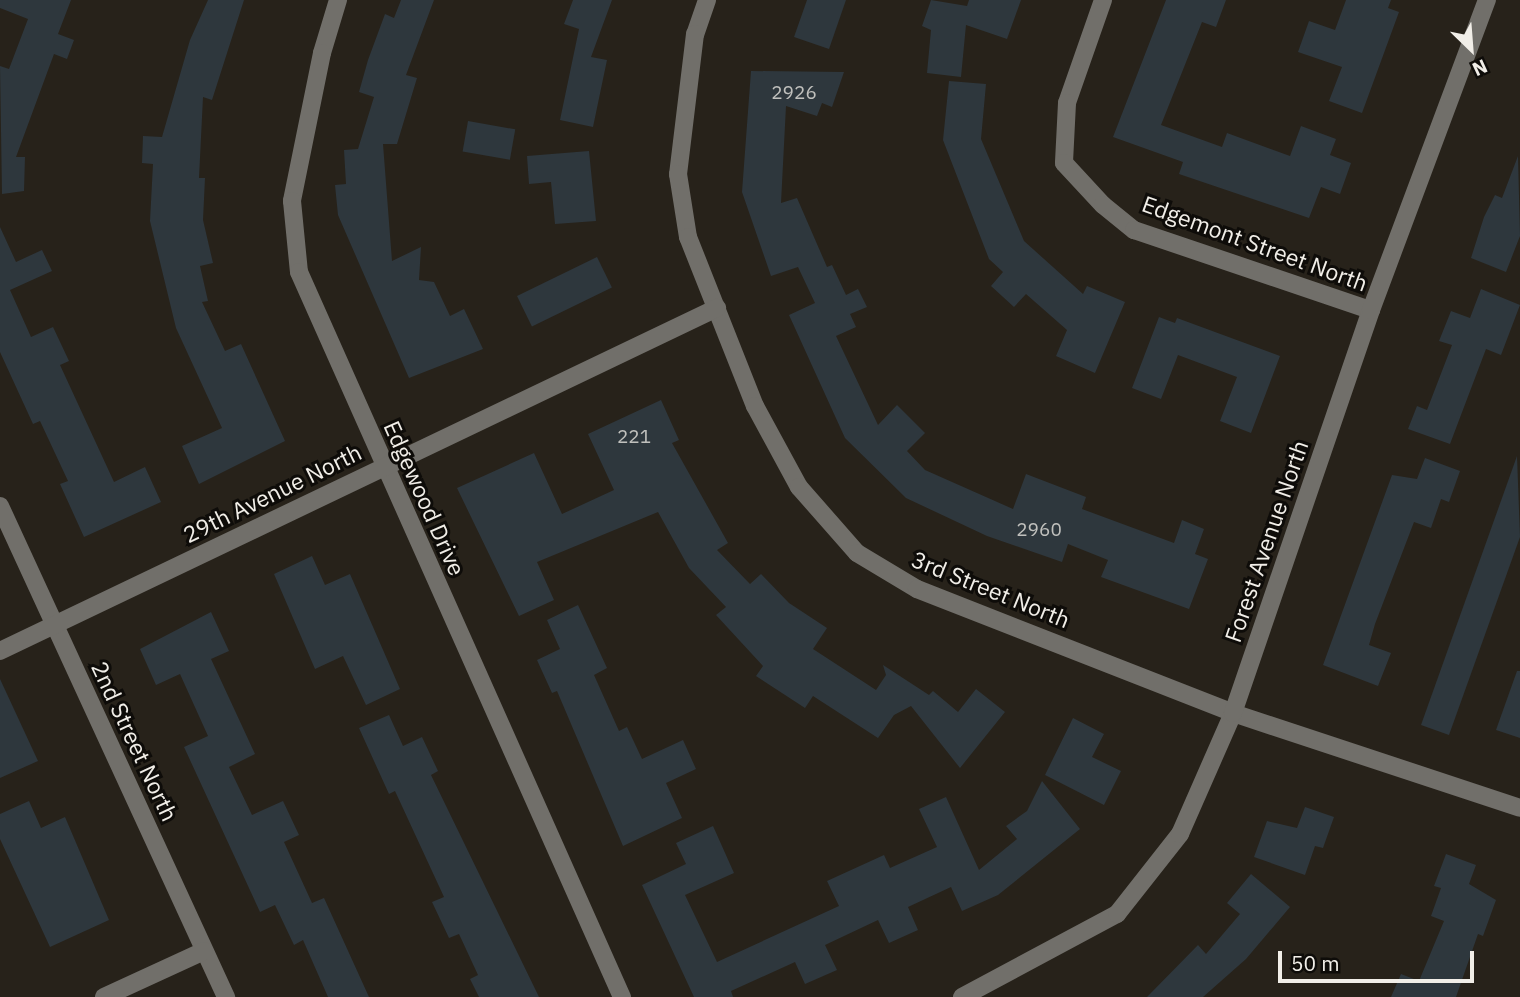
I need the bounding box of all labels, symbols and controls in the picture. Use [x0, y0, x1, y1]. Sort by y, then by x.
north arrow [1436, 14, 1506, 84]
text: N [1469, 54, 1491, 82]
house number: 2926 [771, 82, 817, 104]
street label: Edgemont Street North [1138, 189, 1372, 297]
street label: Edgewood Drive [379, 416, 471, 580]
house number: 221 [617, 426, 651, 448]
street label: Forest Avenue North [1218, 436, 1314, 646]
street label: 29th Avenue North [178, 438, 366, 548]
house number: 2960 [1016, 519, 1062, 541]
street label: 3rd Street North [908, 545, 1074, 633]
street label: 2nd Street North [86, 657, 184, 825]
scale bar [1282, 937, 1478, 981]
text: 50 m [1291, 949, 1340, 977]

